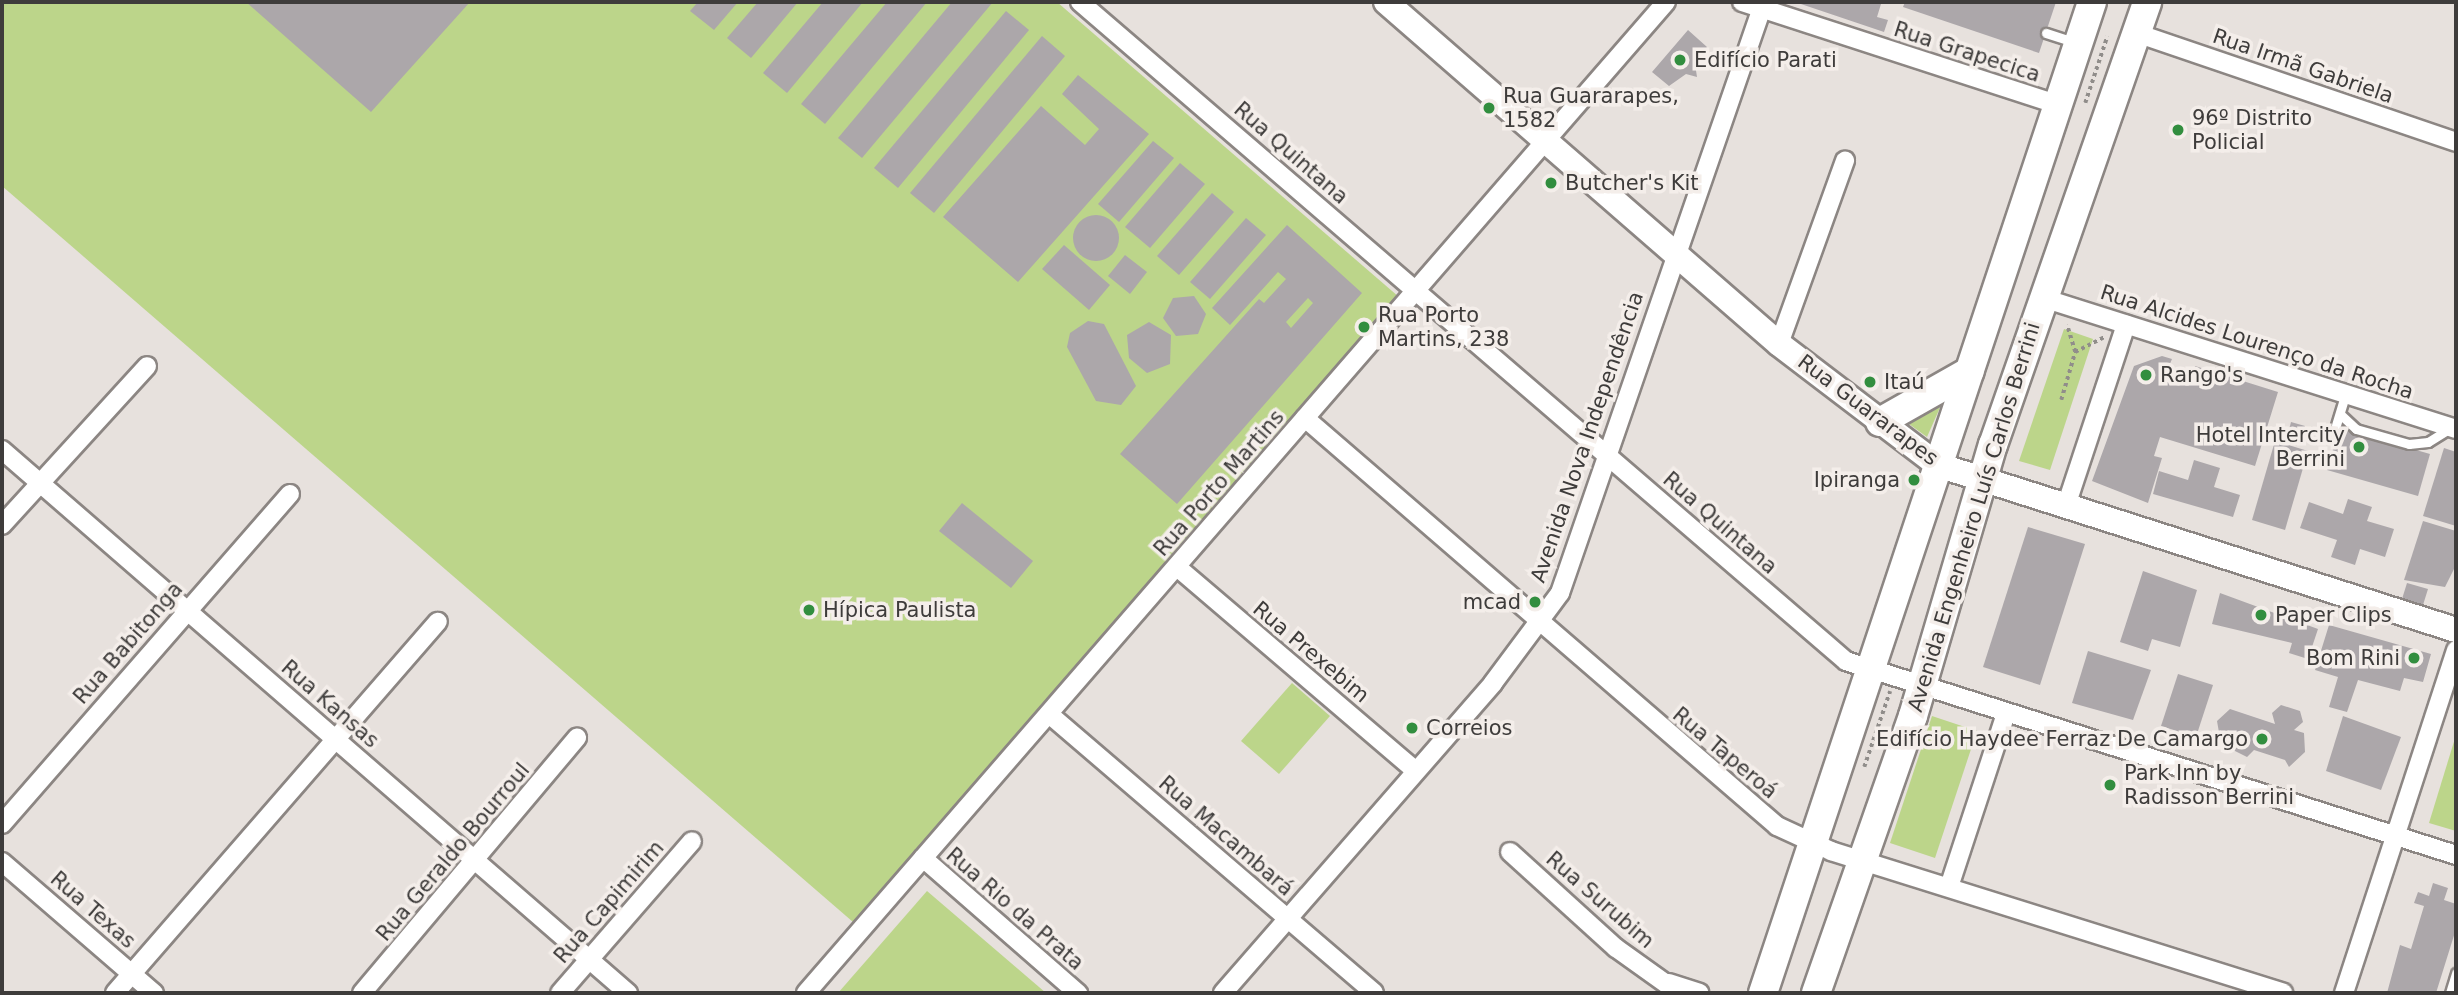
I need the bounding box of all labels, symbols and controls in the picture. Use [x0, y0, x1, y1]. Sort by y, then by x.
street label: Rua Grapecica [1891, 16, 2043, 88]
street label: Rua Irmã Gabriela [2209, 23, 2397, 109]
place label: Edifício Parati [1694, 47, 1837, 73]
marker: Edifício Parati [1672, 52, 1688, 68]
place label: Rua Guararapes, 1582 [1503, 83, 1679, 133]
street label: Rua Quintana [1229, 97, 1353, 209]
marker: Rua Guararapes, 1582 [1481, 100, 1497, 116]
place label: 96º Distrito Policial [2192, 105, 2312, 155]
marker: 96º Distrito Policial [2170, 122, 2186, 138]
place label: Butcher's Kit [1565, 170, 1699, 196]
marker: Butcher's Kit [1543, 175, 1559, 191]
street label: Rua Alcides Lourenço da Rocha [2097, 279, 2417, 405]
street label: Avenida Nova Independência [1525, 288, 1649, 586]
place label: Rua Porto Martins, 238 [1378, 302, 1509, 352]
marker: Rua Porto Martins, 238 [1356, 319, 1372, 335]
street label: Avenida Engenheiro Luís Carlos Berrini [1903, 319, 2045, 715]
street label: Rua Guararapes [1793, 349, 1943, 471]
place label: Rango's [2160, 362, 2243, 388]
marker: Rango's [2138, 367, 2154, 383]
place label: Itaú [1884, 369, 1925, 395]
marker: Itaú [1862, 374, 1878, 390]
street label: Rua Porto Martins [1149, 405, 1289, 561]
place label: Hotel Intercity Berrini [2196, 422, 2345, 472]
marker: Hotel Intercity Berrini [2351, 439, 2367, 455]
street label: Rua Quintana [1658, 467, 1782, 579]
place label: Ipiranga [1814, 467, 1900, 493]
marker: Ipiranga [1906, 472, 1922, 488]
street label: Rua Babitonga [68, 577, 188, 709]
place label: mcad [1463, 589, 1521, 615]
marker: mcad [1527, 594, 1543, 610]
street label: Rua Prexebim [1248, 596, 1374, 708]
place label: Hípica Paulista [823, 597, 976, 623]
marker: Hípica Paulista [801, 602, 817, 618]
place label: Paper Clips [2275, 602, 2392, 628]
marker: Paper Clips [2253, 607, 2269, 623]
place label: Bom Rini [2306, 645, 2400, 671]
marker: Bom Rini [2406, 650, 2422, 666]
street label: Rua Kansas [276, 655, 384, 753]
street label: Rua Taperoá [1668, 702, 1782, 804]
place label: Correios [1426, 715, 1512, 741]
marker: Correios [1404, 720, 1420, 736]
place label: Edifício Haydee Ferraz De Camargo [1876, 726, 2248, 752]
marker: Edifício Haydee Ferraz De Camargo [2254, 731, 2270, 747]
street label: Rua Geraldo Bourroul [371, 758, 535, 946]
place label: Park Inn by Radisson Berrini [2124, 760, 2294, 810]
street label: Rua Macambará [1154, 771, 1298, 901]
marker: Park Inn by Radisson Berrini [2102, 777, 2118, 793]
street label: Rua Capimirim [549, 835, 669, 969]
street label: Rua Rio da Prata [941, 842, 1089, 976]
street label: Rua Surubim [1541, 846, 1659, 954]
street label: Rua Texas [45, 866, 141, 954]

